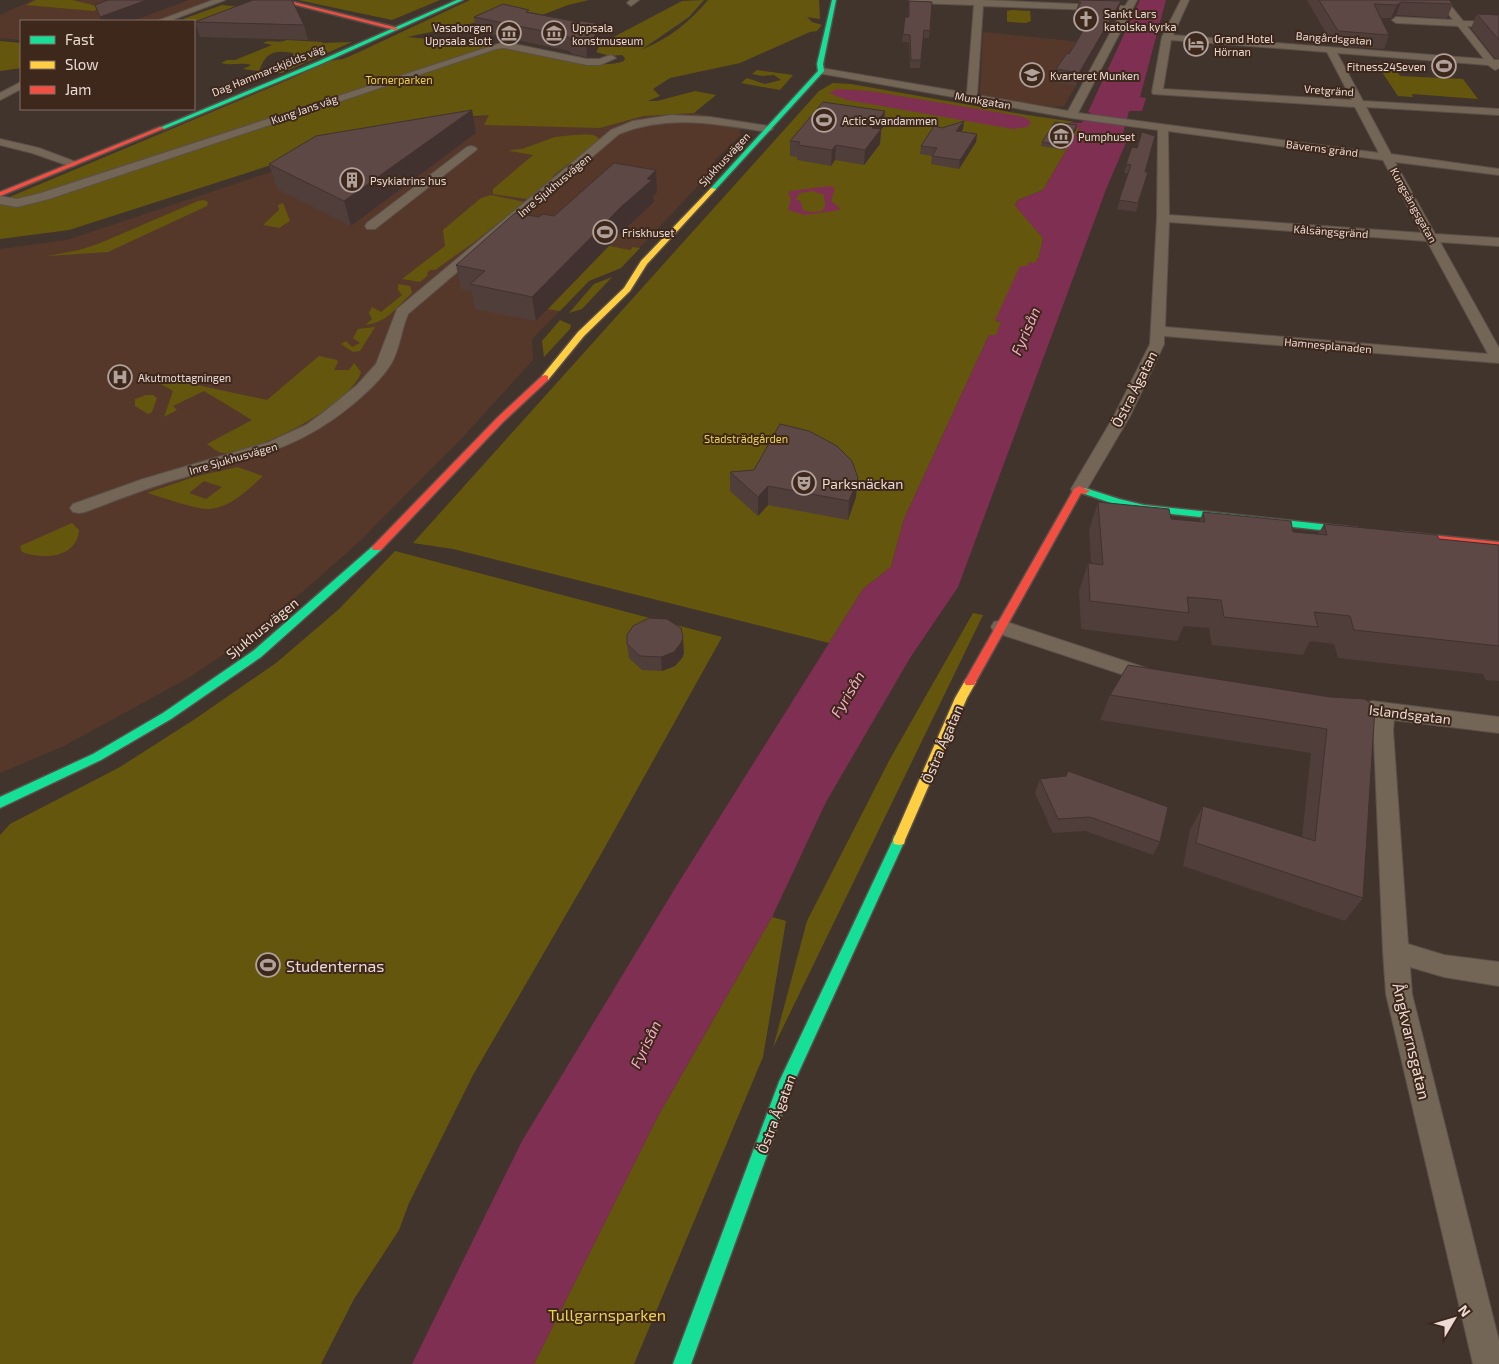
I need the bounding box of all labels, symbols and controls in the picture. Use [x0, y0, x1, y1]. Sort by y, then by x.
church icon: Sankt Lars katolska kyrka [1073, 6, 1099, 32]
place label: Sankt Lars katolska kyrka [1104, 7, 1177, 33]
legend [20, 20, 195, 110]
museum icon: Vasaborgen Uppsala slott [496, 20, 522, 46]
museum icon: Uppsala konstmuseum [541, 20, 567, 46]
place label: Vasaborgen Uppsala slott [425, 21, 492, 47]
place label: Uppsala konstmuseum [572, 21, 643, 47]
street label: Bangårdsgatan [1295, 29, 1373, 47]
text: Fast [65, 30, 95, 48]
hotel icon: Grand Hotel Hörnan [1183, 31, 1209, 57]
place label: Grand Hotel Hörnan [1214, 32, 1274, 58]
street label: Dag Hammarskjölds väg [210, 41, 327, 100]
sports icon: Fitness24Seven [1431, 53, 1457, 79]
text: Slow [65, 55, 99, 73]
place label: Fitness24Seven [1347, 60, 1426, 73]
school or university icon: Kvarteret Munken [1019, 62, 1045, 88]
place label: Kvarteret Munken [1050, 69, 1139, 82]
park label: Tornerparken [365, 73, 433, 86]
text: Jam [65, 80, 91, 98]
street label: Vretgränd [1304, 82, 1354, 98]
street label: Munkgatan [954, 89, 1012, 111]
street label: Kung Jans väg [269, 92, 339, 126]
sports icon: Actic Svandammen [811, 107, 837, 133]
place label: Actic Svandammen [842, 114, 937, 127]
museum icon: Pumphuset [1048, 123, 1074, 149]
street label: Sjukhusvägen [696, 129, 753, 189]
place label: Pumphuset [1078, 130, 1135, 143]
street label: Bäverns gränd [1285, 137, 1359, 159]
street label: Inre Sjukhusvägen [515, 151, 594, 220]
street label: Kungsängsgatan [1388, 165, 1440, 245]
building icon: Psykiatrins hus [339, 167, 365, 193]
place label: Psykiatrins hus [370, 174, 447, 187]
sports icon: Friskhuset [592, 219, 618, 245]
street label: Kålsängsgränd [1293, 222, 1369, 240]
place label: Friskhuset [622, 226, 674, 239]
water label: Fyrisån [1006, 304, 1044, 358]
street label: Hamnesplanaden [1284, 335, 1372, 355]
street label: Östra Ågatan [1108, 348, 1160, 430]
hospital icon: Akutmottagningen [107, 364, 133, 390]
place label: Akutmottagningen [138, 371, 231, 384]
park label: Stadsträdgården [704, 432, 788, 445]
street label: Inre Sjukhusvägen [187, 439, 279, 478]
theatre icon: Parksnäckan [791, 470, 817, 496]
place label: Parksnäckan [822, 475, 903, 492]
street label: Sjukhusvägen [222, 594, 302, 662]
water label: Fyrisån [826, 668, 869, 721]
street label: Islandsgatan [1368, 701, 1452, 727]
street label: Östra Ågatan [918, 702, 966, 786]
sports icon: Studenternas [255, 952, 281, 978]
place label: Studenternas [286, 956, 384, 975]
street label: Ångkvarnsgatan [1389, 981, 1435, 1101]
water label: Fyrisån [626, 1017, 665, 1071]
street label: Östra Ågatan [753, 1072, 799, 1156]
north arrow [1429, 1294, 1479, 1344]
text: N [1455, 1301, 1474, 1320]
park label: Tullgarnsparken [548, 1305, 666, 1324]

